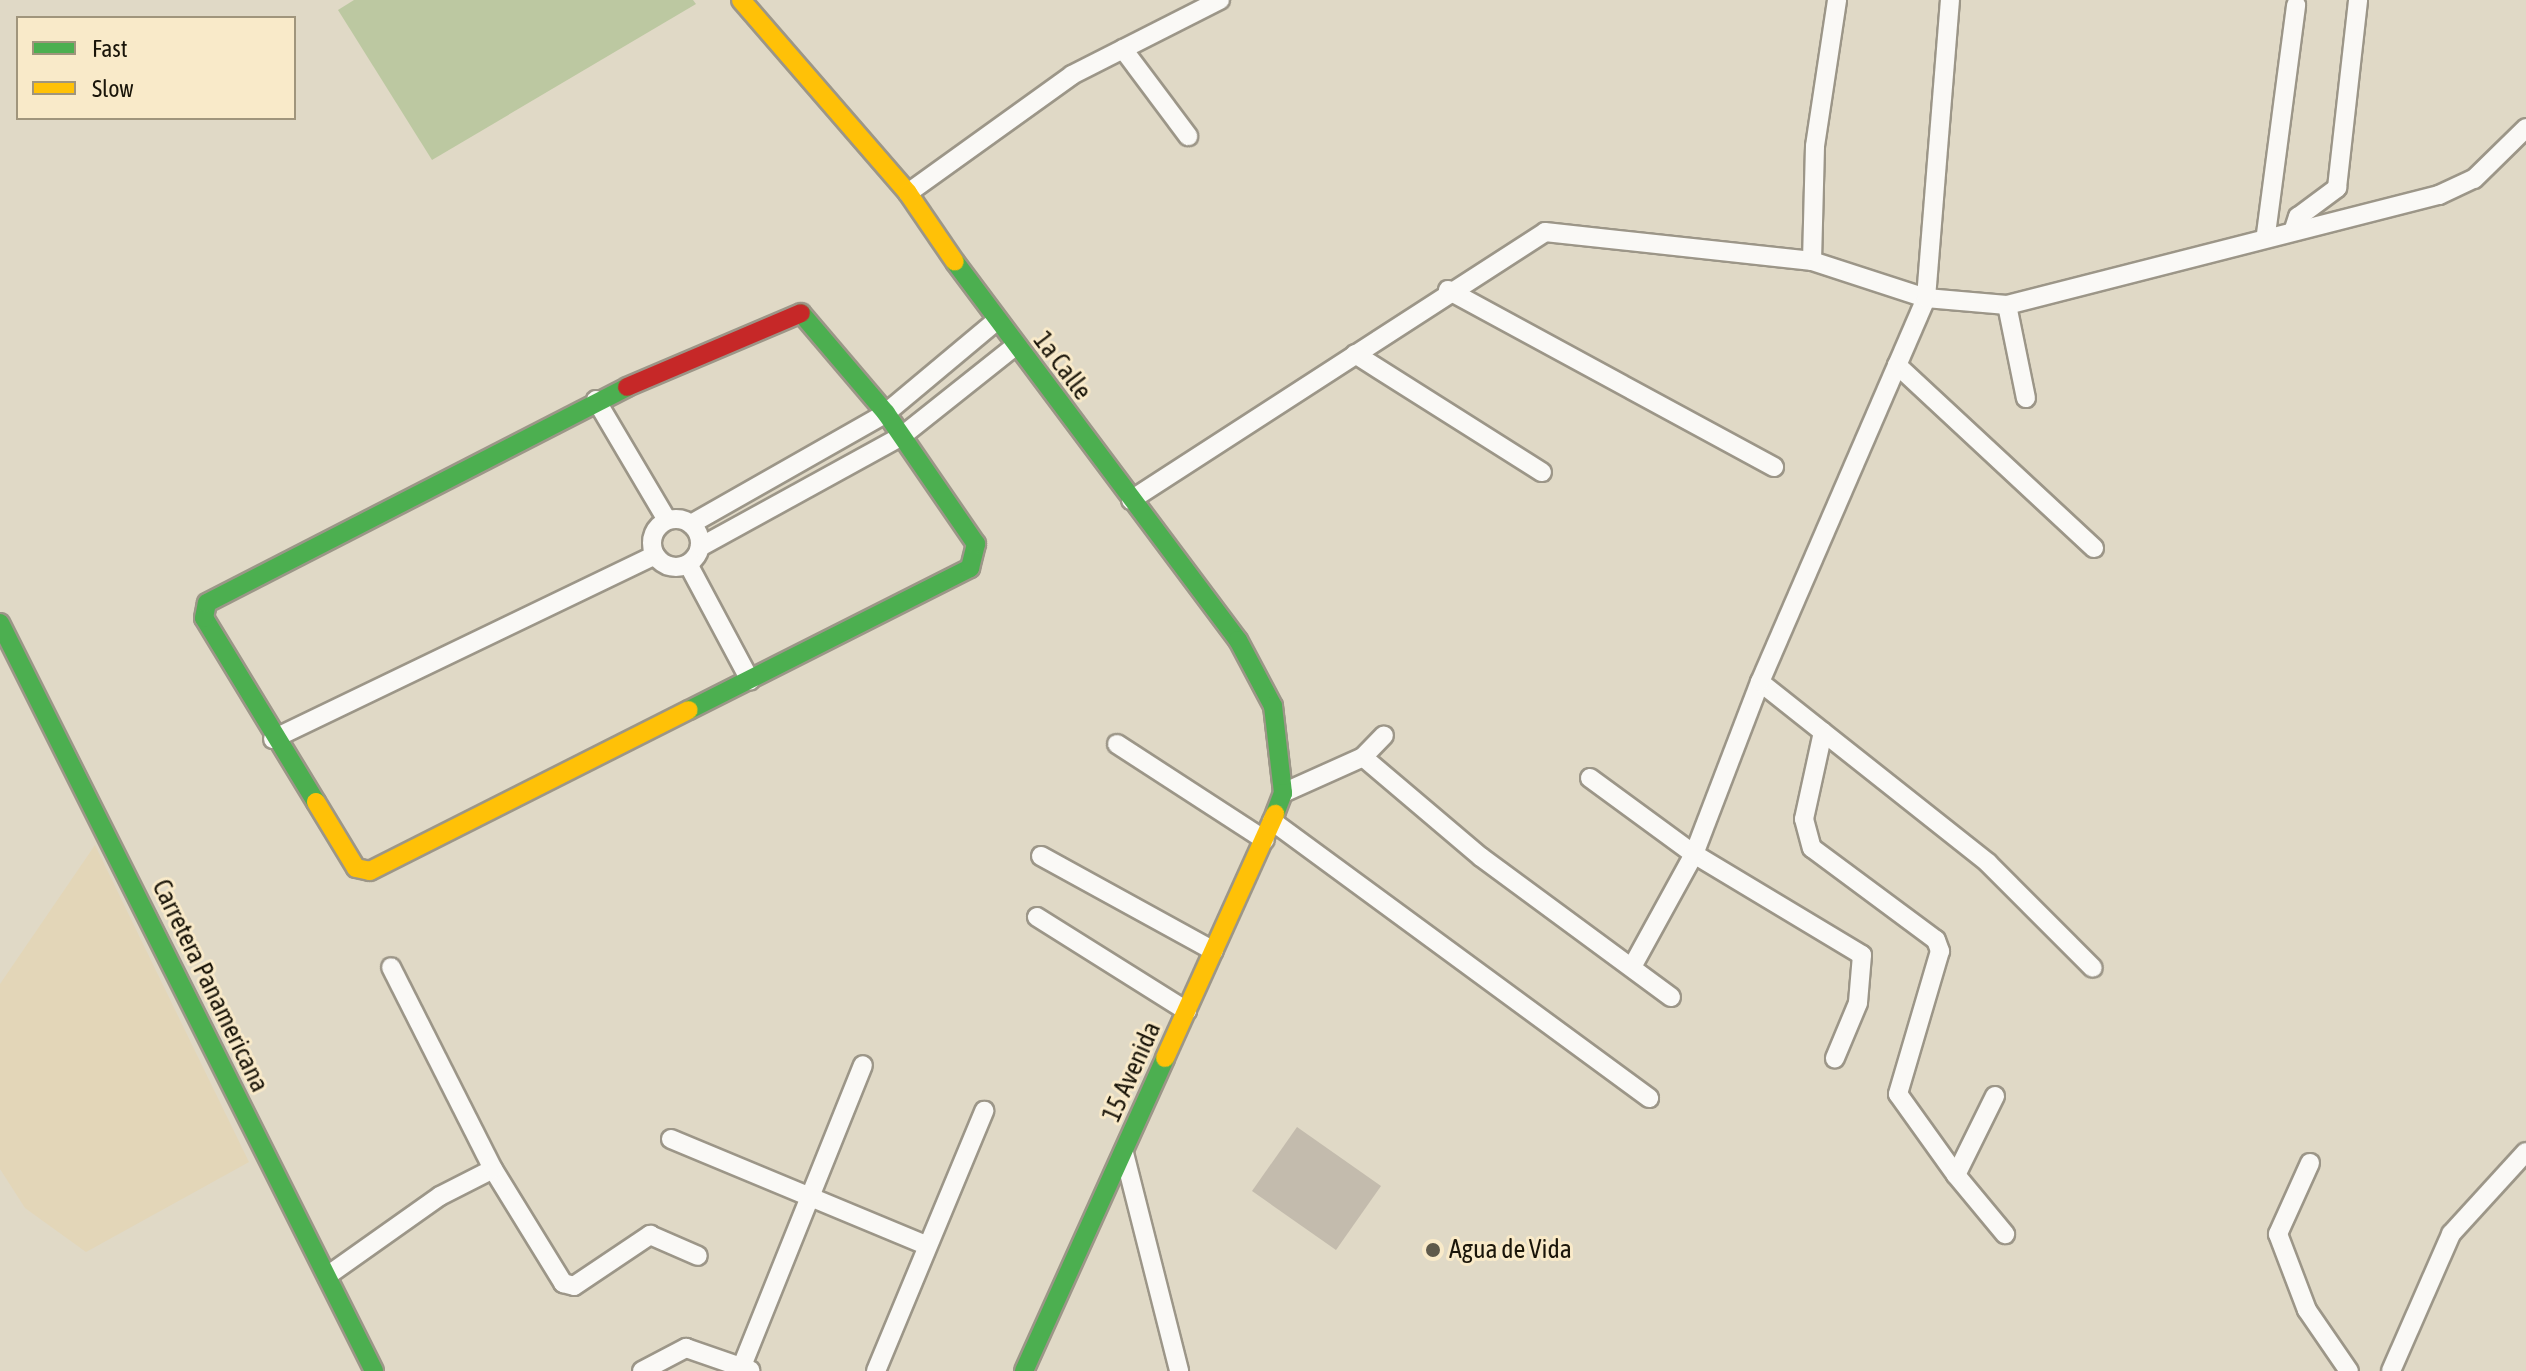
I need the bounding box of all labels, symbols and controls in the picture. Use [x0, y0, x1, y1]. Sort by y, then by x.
legend [16, 16, 296, 120]
text: Fast [92, 35, 128, 62]
text: Slow [92, 75, 134, 102]
street label: 1a Calle [1026, 326, 1098, 406]
street label: Carretera Panamericana [145, 875, 275, 1097]
street label: 15 Avenida [1096, 1017, 1168, 1127]
place label: Agua de Vida [1449, 1234, 1572, 1266]
marker: Agua de Vida [1424, 1241, 1442, 1259]

